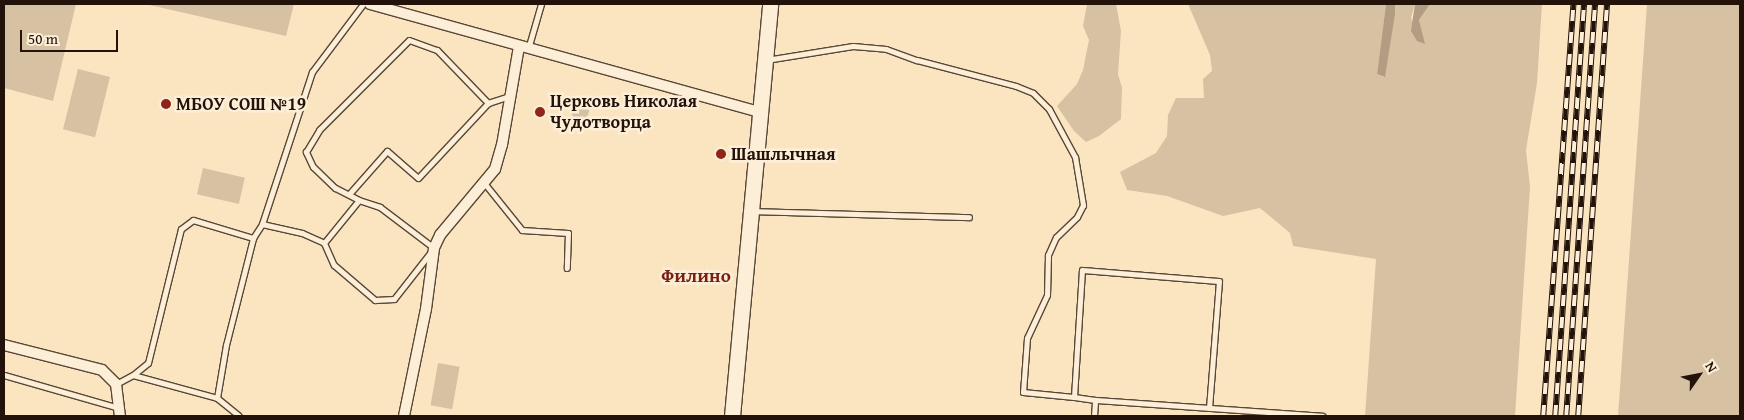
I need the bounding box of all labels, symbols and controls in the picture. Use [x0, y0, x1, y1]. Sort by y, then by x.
scale bar [22, 20, 120, 52]
text: 50 m [28, 28, 58, 49]
place label: Церковь Николая Чудотворца [550, 91, 697, 134]
place label: МБОУ СОШ №19 [176, 93, 306, 115]
marker: МБОУ СОШ №19 [160, 98, 172, 110]
marker: Церковь Николая Чудотворца [534, 106, 546, 118]
place label: Шашлычная [731, 143, 836, 165]
marker: Шашлычная [715, 148, 727, 160]
district label: Филино [661, 265, 731, 287]
north arrow [1674, 350, 1724, 400]
text: N [1701, 357, 1723, 376]

